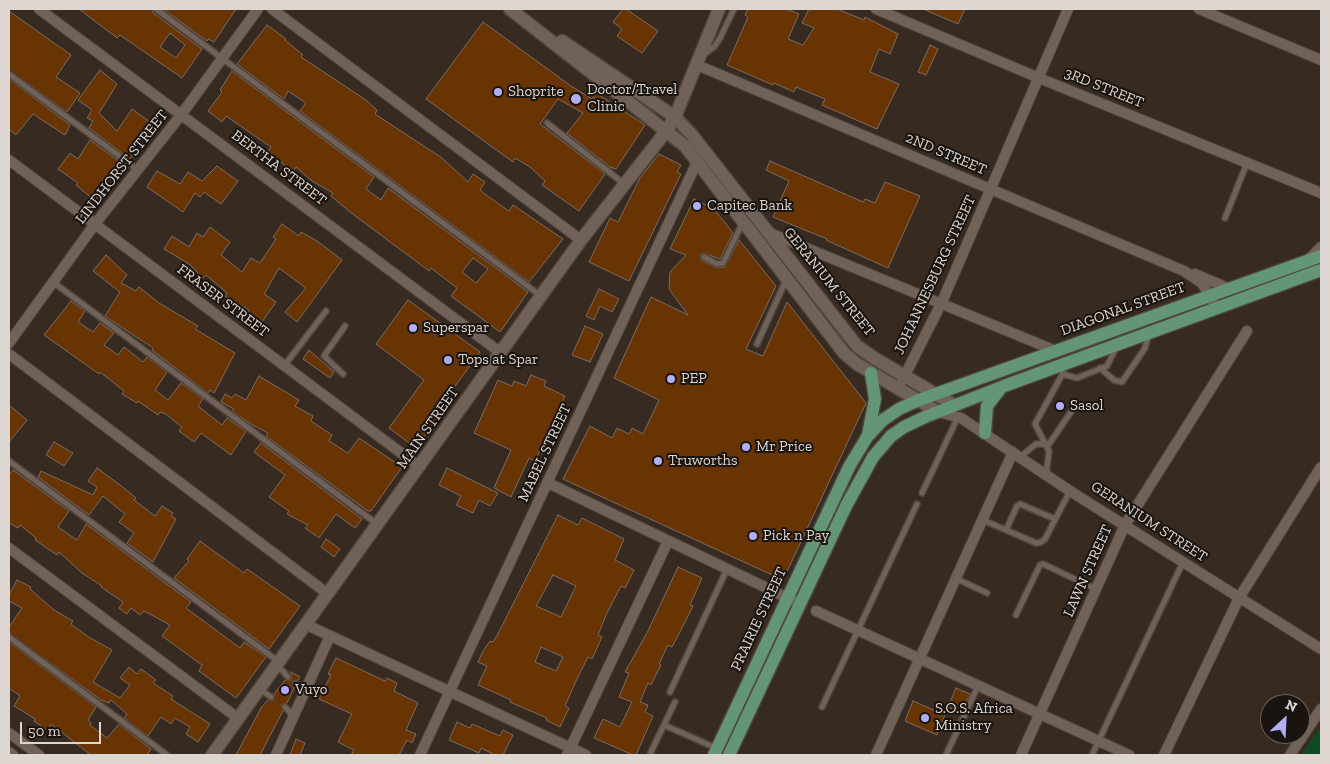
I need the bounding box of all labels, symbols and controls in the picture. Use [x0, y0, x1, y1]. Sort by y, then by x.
street label: 3RD STREET [1062, 64, 1146, 112]
place label: Doctor/Travel Clinic [587, 81, 677, 116]
place label: Shoprite [508, 83, 563, 101]
marker: Shoprite [492, 86, 504, 98]
marker: Doctor/Travel Clinic [569, 92, 583, 106]
street label: LINDHORST STREET [72, 106, 172, 228]
street label: BERTHA STREET [228, 126, 330, 210]
street label: 2ND STREET [903, 129, 989, 179]
street label: JOHANNESBURG STREET [890, 193, 980, 357]
place label: Capitec Bank [707, 197, 792, 215]
marker: Capitec Bank [691, 200, 703, 212]
street label: GERANIUM STREET [780, 224, 878, 340]
street label: FRASER STREET [174, 261, 272, 341]
street label: DIAGONAL STREET [1058, 278, 1188, 340]
place label: Superspar [423, 319, 489, 337]
marker: Superspar [407, 322, 419, 334]
place label: Tops at Spar [458, 351, 538, 369]
marker: Tops at Spar [442, 354, 454, 366]
place label: PEP [681, 370, 707, 388]
marker: PEP [665, 373, 677, 385]
street label: MAIN STREET [393, 384, 463, 472]
place label: Sasol [1070, 397, 1103, 415]
marker: Sasol [1054, 400, 1066, 412]
street label: MABEL STREET [514, 401, 576, 505]
place label: Mr Price [756, 438, 812, 456]
marker: Mr Price [740, 441, 752, 453]
place label: Truworths [668, 452, 737, 470]
marker: Truworths [652, 455, 664, 467]
street label: GERANIUM STREET [1088, 478, 1210, 566]
street label: LAWN STREET [1060, 522, 1116, 620]
place label: Pick n Pay [763, 527, 829, 545]
marker: Pick n Pay [747, 530, 759, 542]
street label: PRAIRIE STREET [727, 564, 791, 674]
place label: Vuyo [295, 681, 328, 699]
marker: Vuyo [279, 684, 291, 696]
north arrow [1260, 694, 1310, 744]
text: N [1283, 696, 1300, 716]
place label: S.O.S. Africa Ministry [935, 700, 1013, 735]
scale bar [22, 712, 104, 744]
marker: S.O.S. Africa Ministry [919, 712, 931, 724]
text: 50 m [28, 722, 61, 740]

